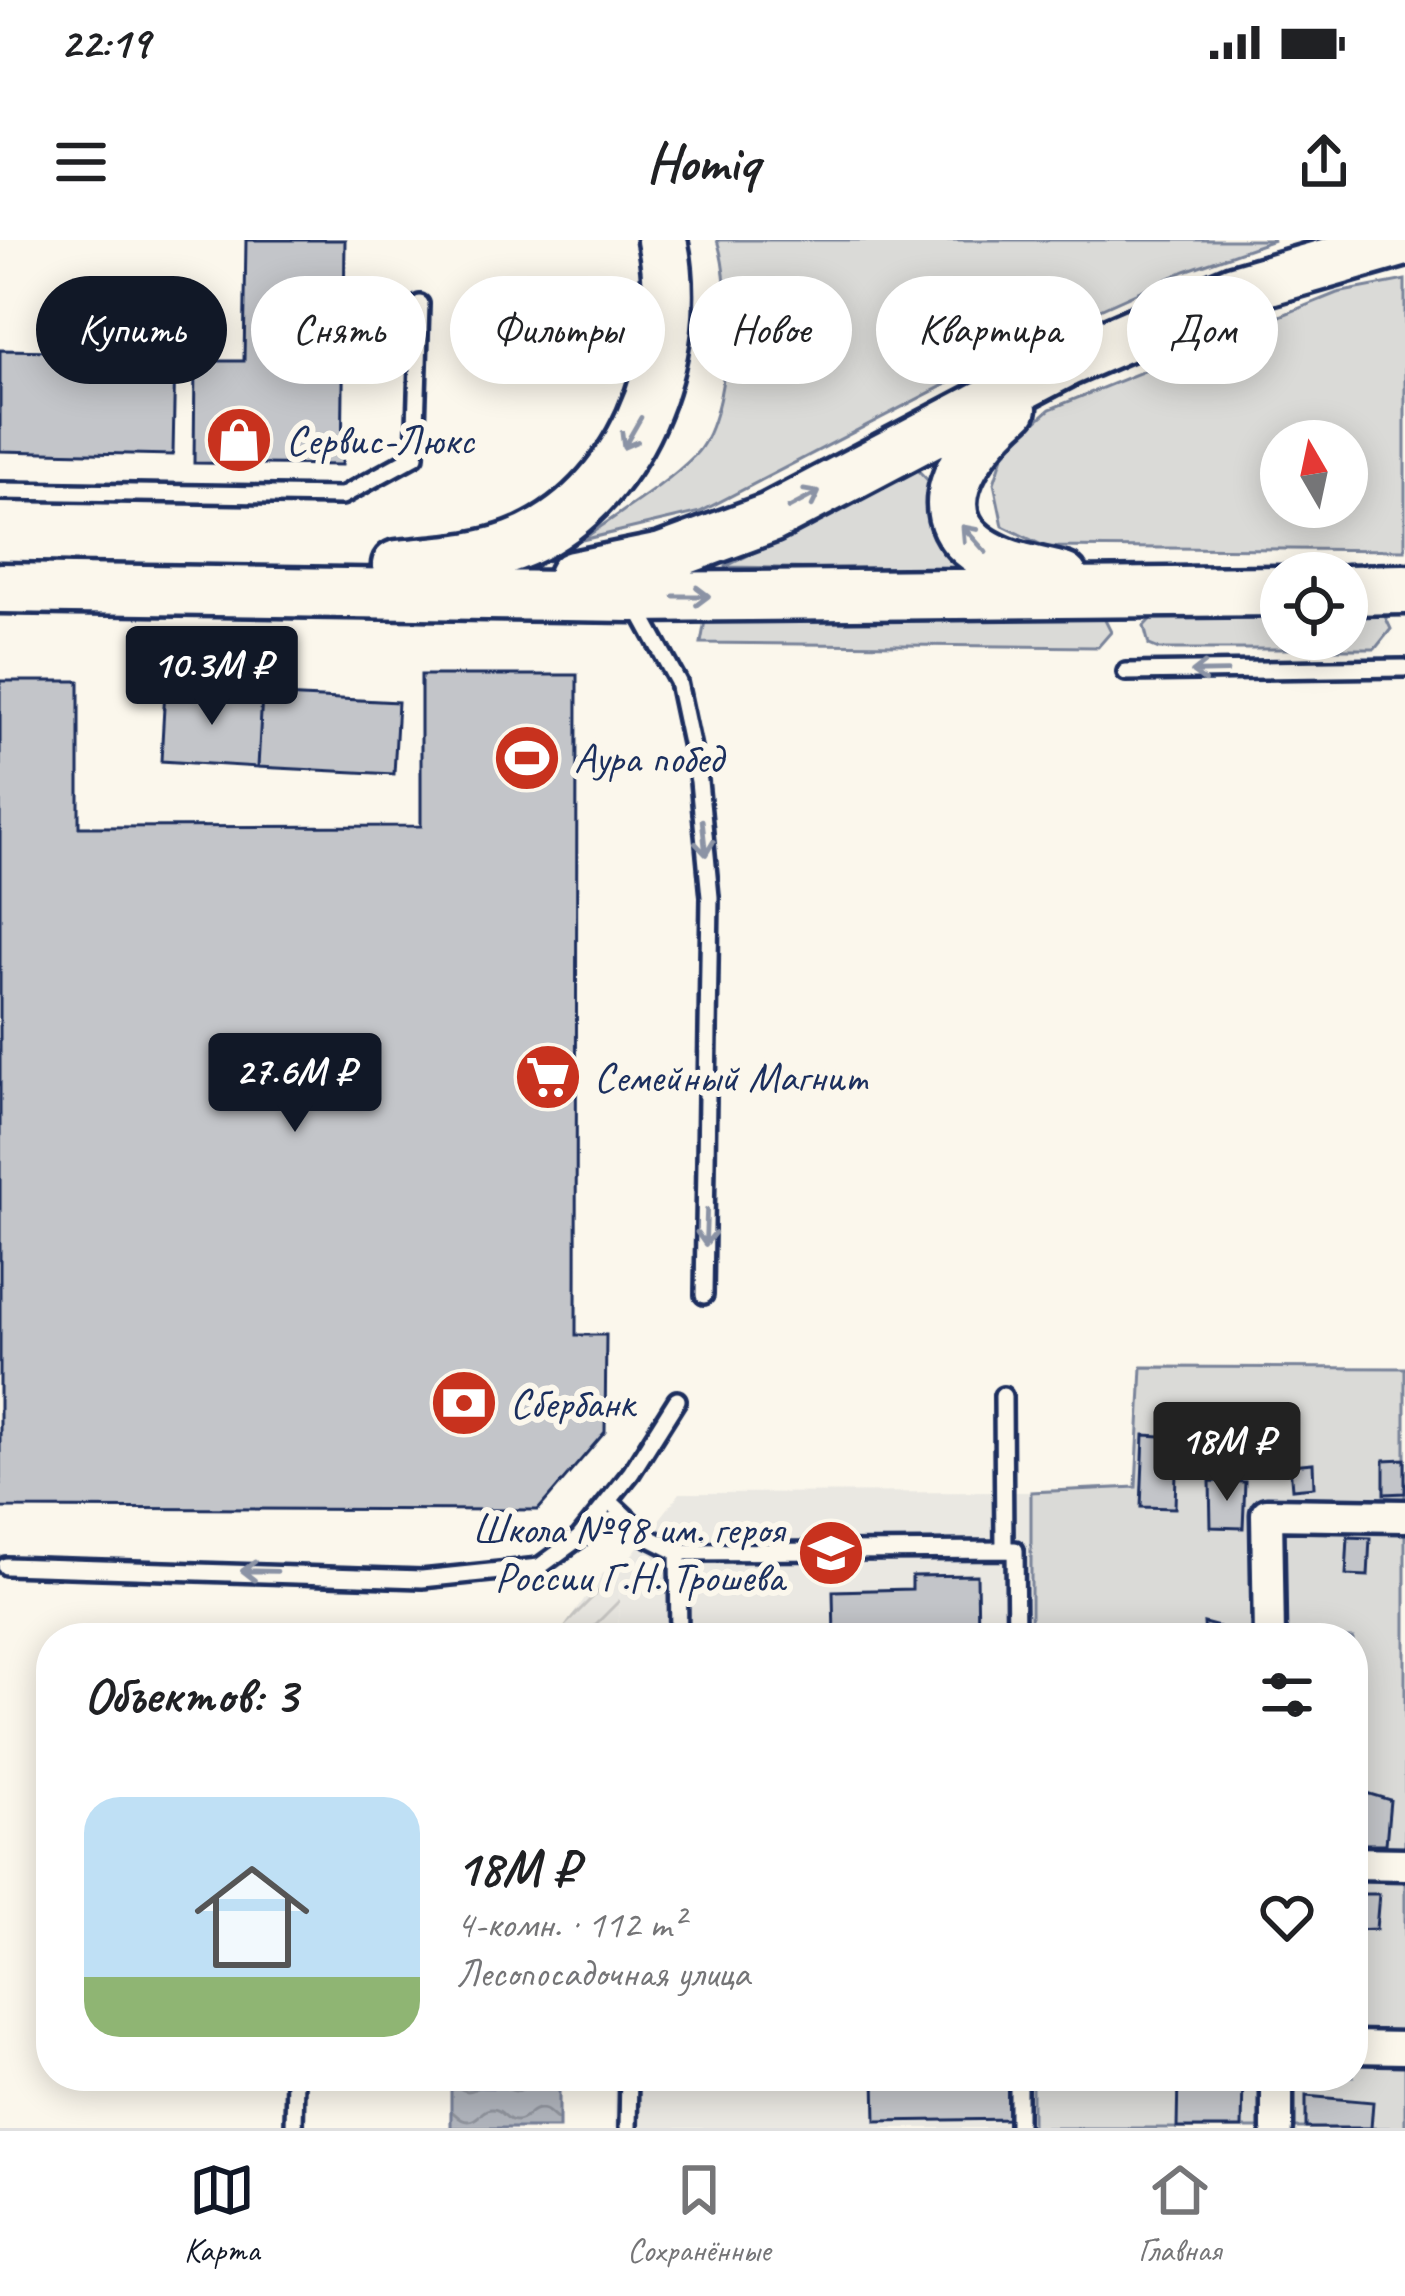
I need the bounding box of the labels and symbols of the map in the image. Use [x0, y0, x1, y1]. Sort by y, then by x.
shop icon: Сервис-Люкс [204, 405, 274, 475]
place label: Сервис-Люкс [286, 414, 476, 467]
one-way arrow [619, 415, 643, 450]
north arrow [1260, 420, 1368, 528]
one-way arrow [785, 488, 821, 511]
one-way arrow [960, 524, 988, 555]
one-way arrow [672, 585, 711, 608]
pin: 10.3M ₽ [101, 626, 323, 728]
one-way arrow [1190, 660, 1229, 683]
sports icon: Аура побед [492, 723, 562, 793]
place label: Аура побед [574, 732, 727, 785]
one-way arrow [693, 818, 716, 857]
pin: 27.6M ₽ [184, 1033, 406, 1135]
supermarket icon: Семейный Магнит [513, 1042, 583, 1112]
place label: Семейный Магнит [594, 1051, 869, 1104]
one-way arrow [695, 1208, 718, 1247]
bank icon: Сбербанк [429, 1368, 499, 1438]
place label: Сбербанк [510, 1377, 638, 1430]
pin: 18M ₽ [1143, 1402, 1311, 1504]
place label: Школа №98 им. героя России Г.Н. Трошева [472, 1503, 788, 1604]
school or university icon: Школа №98 им. героя России Г.Н. Трошева [796, 1518, 866, 1588]
one-way arrow [240, 1559, 279, 1582]

